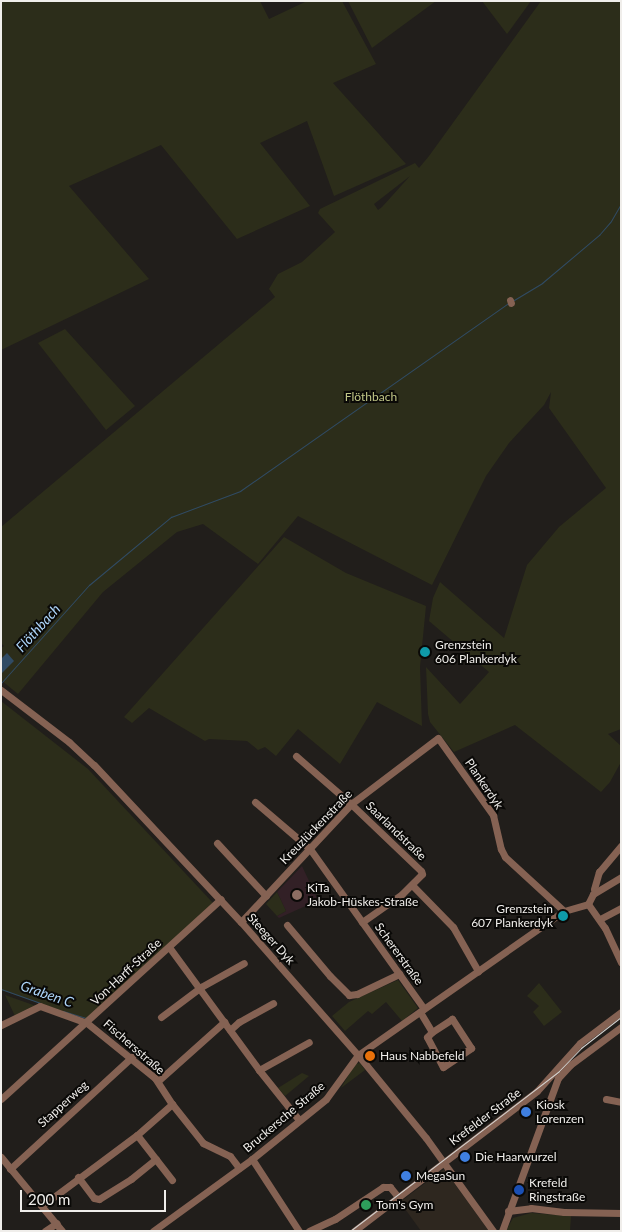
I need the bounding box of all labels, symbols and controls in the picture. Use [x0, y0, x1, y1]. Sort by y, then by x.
park label: Flöthbach [345, 390, 397, 404]
water label: Flöthbach [12, 601, 64, 655]
place label: Grenzstein 606 Plankerdyk [435, 638, 517, 666]
marker: Grenzstein 606 Plankerdyk [419, 646, 431, 658]
street label: Plankerdyk [462, 756, 506, 812]
street label: Kreuzlückenstraße [277, 787, 355, 867]
street label: Saarlandstraße [363, 799, 429, 863]
place label: KiTa Jakob-Hüskes-Straße [307, 881, 418, 909]
marker: KiTa Jakob-Hüskes-Straße [291, 889, 303, 901]
place label: Grenzstein 607 Plankerdyk [471, 902, 553, 930]
street label: Steeger Dyk [244, 910, 298, 968]
marker: Grenzstein 607 Plankerdyk [557, 910, 569, 922]
street label: Schererstraße [372, 920, 426, 988]
street label: Von-Harff-Straße [88, 936, 164, 1008]
water label: Graben C [18, 977, 76, 1011]
street label: Fischersstraße [101, 1017, 167, 1077]
place label: Haus Nabbefeld [380, 1049, 464, 1063]
marker: Haus Nabbefeld [364, 1050, 376, 1062]
street label: Stapperweg [35, 1078, 91, 1130]
street label: Bruckersche Straße [240, 1079, 328, 1155]
street label: Krefelder Straße [446, 1085, 524, 1149]
place label: Kiosk Lorenzen [536, 1098, 584, 1126]
marker: Kiosk Lorenzen [520, 1106, 532, 1118]
place label: Die Haarwurzel [475, 1150, 557, 1164]
marker: Die Haarwurzel [459, 1151, 471, 1163]
place label: MegaSun [416, 1169, 465, 1183]
marker: MegaSun [400, 1170, 412, 1182]
place label: Krefeld Ringstraße [529, 1176, 585, 1204]
scale bar [22, 1180, 169, 1212]
marker: Krefeld Ringstraße [513, 1184, 525, 1196]
text: 200 m [28, 1190, 70, 1208]
place label: Tom's Gym [376, 1198, 433, 1212]
marker: Tom's Gym [360, 1199, 372, 1211]

